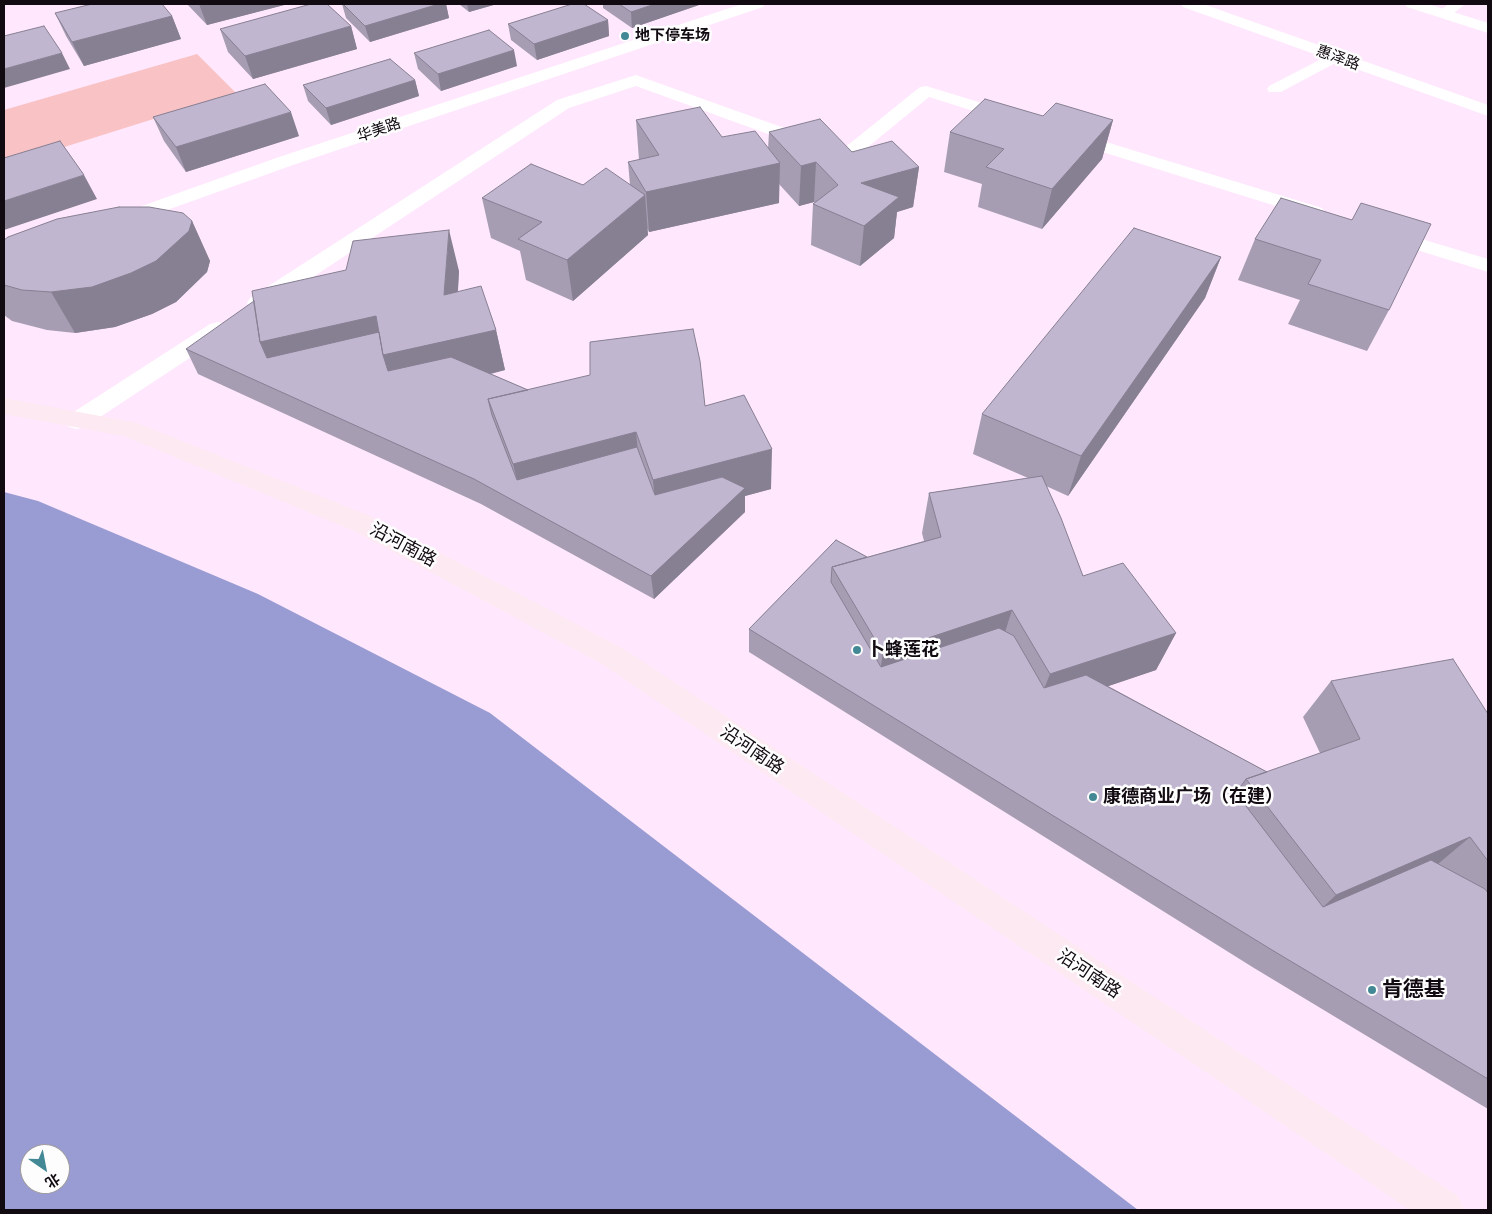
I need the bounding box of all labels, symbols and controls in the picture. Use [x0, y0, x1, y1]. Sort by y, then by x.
place label: 地下停车场 [635, 27, 710, 45]
marker: 地下停车场 [619, 30, 631, 42]
street label: 惠泽路 [1314, 42, 1362, 74]
street label: 华美路 [355, 114, 403, 146]
street label: 沿河南路 [366, 519, 440, 571]
place label: 卜蜂莲花 [867, 639, 939, 661]
marker: 卜蜂莲花 [851, 644, 863, 656]
street label: 沿河南路 [716, 721, 788, 779]
place label: 康德商业广场（在建） [1103, 786, 1283, 808]
marker: 康德商业广场（在建） [1087, 791, 1099, 803]
street label: 沿河南路 [1053, 945, 1125, 1003]
place label: 肯德基 [1382, 977, 1445, 1003]
marker: 肯德基 [1366, 984, 1378, 996]
north arrow [20, 1144, 70, 1194]
text: 北 [42, 1169, 63, 1192]

